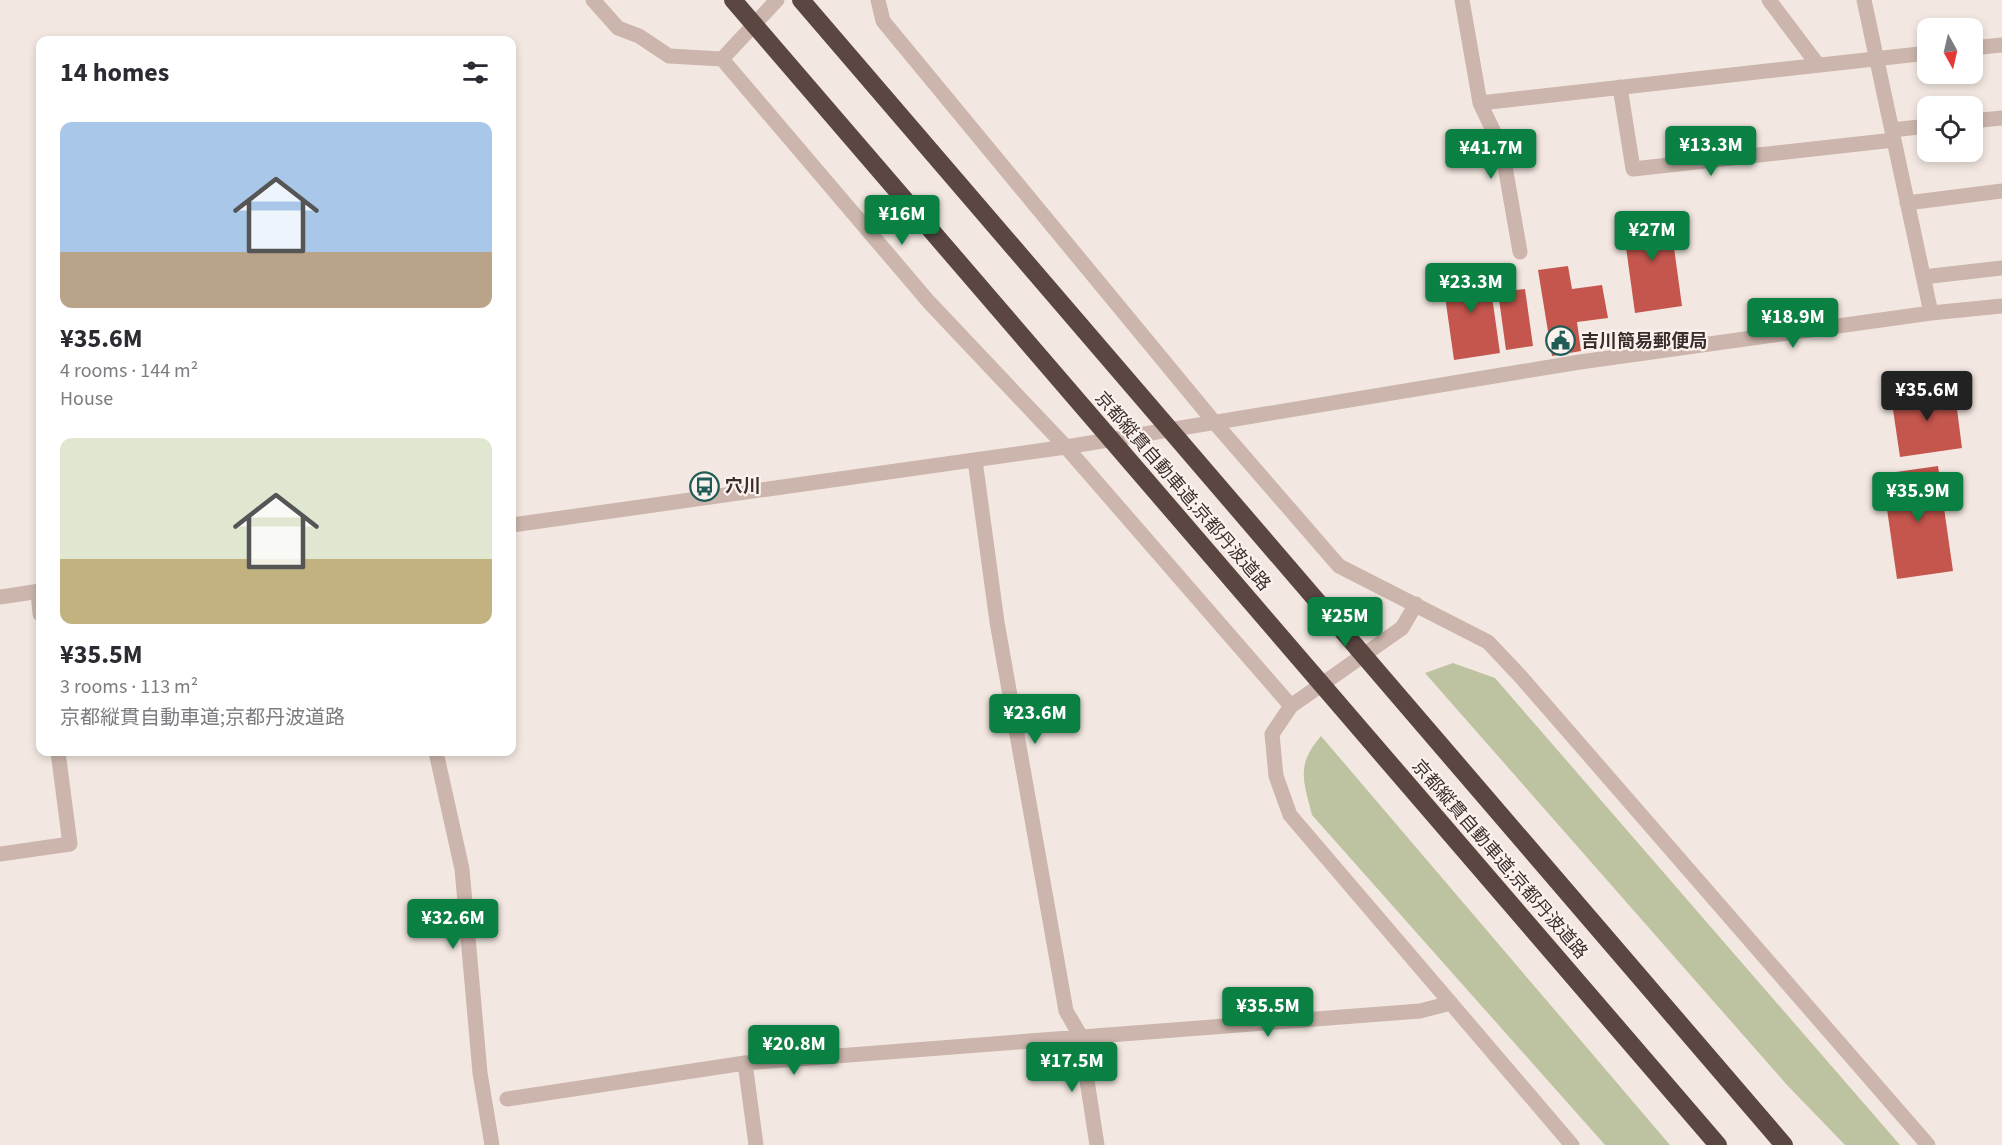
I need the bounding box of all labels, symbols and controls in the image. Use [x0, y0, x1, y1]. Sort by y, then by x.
north arrow [1917, 18, 1983, 84]
map controls [1917, 18, 1983, 162]
text: 14 homes [60, 54, 169, 91]
icon: filters [459, 56, 492, 89]
button: locate [1917, 96, 1983, 162]
pin: ¥13.3M [1662, 126, 1760, 177]
pin: ¥41.7M [1442, 129, 1540, 180]
text: ¥13.3M [1679, 131, 1743, 159]
text: ¥41.7M [1459, 134, 1523, 162]
icon: home [222, 161, 330, 269]
pin: ¥16M [866, 195, 938, 246]
text: ¥16M [879, 200, 925, 228]
pin: ¥27M [1616, 211, 1688, 262]
text: ¥27M [1629, 216, 1675, 244]
pin: ¥23.3M [1422, 263, 1520, 314]
text: ¥23.3M [1439, 268, 1503, 296]
pin: ¥18.9M [1744, 298, 1842, 349]
text: ¥18.9M [1761, 303, 1825, 331]
text: ¥35.6M [60, 320, 143, 357]
public building icon: 吉川簡易郵便局 [1544, 325, 1576, 357]
place label: 吉川簡易郵便局 [1581, 329, 1707, 354]
text: 4 rooms · 144 m² [60, 357, 198, 385]
pin: ¥35.6M [1878, 371, 1976, 422]
text: ¥35.6M [1895, 376, 1959, 404]
text: House [60, 385, 113, 413]
street label: 京都縦貫自動車道;京都丹波道路 [1089, 386, 1276, 596]
bus stop icon: 穴川 [688, 470, 720, 502]
pin: ¥35.9M [1869, 472, 1967, 523]
place label: 穴川 [725, 474, 761, 499]
icon: home [222, 477, 330, 585]
text: ¥35.9M [1886, 477, 1950, 505]
pin: ¥25M [1309, 597, 1381, 648]
text: ¥25M [1322, 602, 1368, 630]
text: ¥35.5M [60, 636, 143, 673]
text: 3 rooms · 113 m² [60, 673, 198, 701]
pin: ¥23.6M [986, 694, 1084, 745]
text: ¥23.6M [1003, 699, 1067, 727]
text: 京都縦貫自動車道;京都丹波道路 [60, 704, 345, 732]
street label: 京都縦貫自動車道;京都丹波道路 [1406, 754, 1593, 964]
pin: ¥32.6M [404, 899, 502, 950]
text: ¥32.6M [421, 904, 485, 932]
pin: ¥35.5M [1219, 987, 1317, 1038]
text: ¥35.5M [1236, 992, 1300, 1020]
pin: ¥20.8M [745, 1025, 843, 1076]
text: ¥20.8M [762, 1030, 826, 1058]
pin: ¥17.5M [1023, 1042, 1121, 1093]
text: ¥17.5M [1040, 1047, 1104, 1075]

